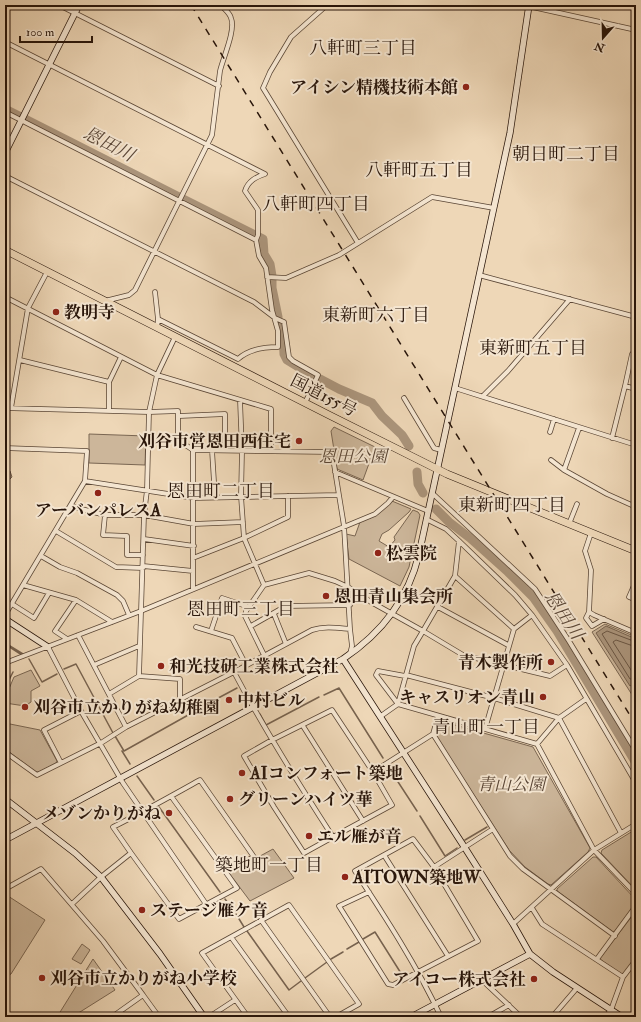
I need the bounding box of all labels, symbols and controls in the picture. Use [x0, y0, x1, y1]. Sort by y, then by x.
scale bar [20, 18, 92, 44]
north arrow [583, 18, 623, 58]
text: 100 m [26, 25, 55, 40]
district label: 八軒町三丁目 [309, 37, 417, 60]
text: N [592, 39, 608, 55]
place label: アイシン精機技術本館 [290, 77, 458, 98]
marker: アイシン精機技術本館 [461, 82, 471, 92]
water label: 恩田川 [79, 122, 140, 168]
district label: 朝日町二丁目 [512, 143, 620, 166]
district label: 八軒町五丁目 [365, 159, 473, 182]
district label: 八軒町四丁目 [262, 193, 370, 216]
place label: 教明寺 [64, 302, 115, 323]
district label: 東新町六丁目 [322, 304, 430, 327]
marker: 教明寺 [51, 307, 61, 317]
district label: 東新町五丁目 [479, 337, 587, 360]
street label: 国道155号 [287, 370, 361, 421]
place label: 刈谷市営恩田西住宅 [138, 431, 291, 452]
marker: 刈谷市営恩田西住宅 [294, 436, 304, 446]
park label: 恩田公園 [319, 446, 390, 467]
district label: 恩田町二丁目 [167, 480, 275, 503]
marker: アーバンパレスA [93, 488, 103, 498]
district label: 東新町四丁目 [458, 494, 566, 517]
place label: アーバンパレスA [35, 500, 162, 521]
place label: 松雲院 [386, 543, 437, 564]
marker: 松雲院 [373, 548, 383, 558]
place label: 恩田青山集会所 [334, 586, 453, 607]
water label: 恩田川 [539, 586, 589, 646]
marker: 恩田青山集会所 [321, 591, 331, 601]
district label: 恩田町三丁目 [187, 598, 295, 621]
place label: 青木製作所 [458, 652, 543, 673]
place label: 和光技研工業株式会社 [169, 656, 339, 677]
marker: 青木製作所 [546, 657, 556, 667]
marker: 和光技研工業株式会社 [156, 661, 166, 671]
place label: キャスリオン青山 [399, 687, 535, 708]
place label: 中村ビル [237, 690, 305, 711]
marker: キャスリオン青山 [538, 692, 548, 702]
marker: 中村ビル [224, 695, 234, 705]
place label: 刈谷市立かりがね幼稚園 [33, 697, 220, 718]
marker: 刈谷市立かりがね幼稚園 [20, 702, 30, 712]
district label: 青山町一丁目 [432, 716, 540, 739]
place label: AIコンフォート築地 [249, 763, 403, 784]
marker: AIコンフォート築地 [237, 768, 247, 778]
park label: 青山公園 [477, 774, 548, 795]
place label: グリーンハイツ華 [238, 789, 372, 810]
marker: グリーンハイツ華 [225, 794, 235, 804]
place label: メゾンかりがね [43, 803, 161, 824]
marker: メゾンかりがね [164, 808, 174, 818]
place label: エル雁が音 [317, 826, 402, 847]
marker: エル雁が音 [304, 831, 314, 841]
district label: 築地町一丁目 [215, 854, 323, 877]
place label: AITOWN築地W [352, 867, 482, 888]
marker: AITOWN築地W [340, 872, 350, 882]
place label: ステージ雁ケ音 [150, 900, 268, 921]
marker: ステージ雁ケ音 [137, 905, 147, 915]
place label: 刈谷市立かりがね小学校 [50, 968, 237, 989]
place label: アイコー株式会社 [392, 969, 526, 990]
marker: 刈谷市立かりがね小学校 [37, 973, 47, 983]
marker: アイコー株式会社 [529, 974, 539, 984]

